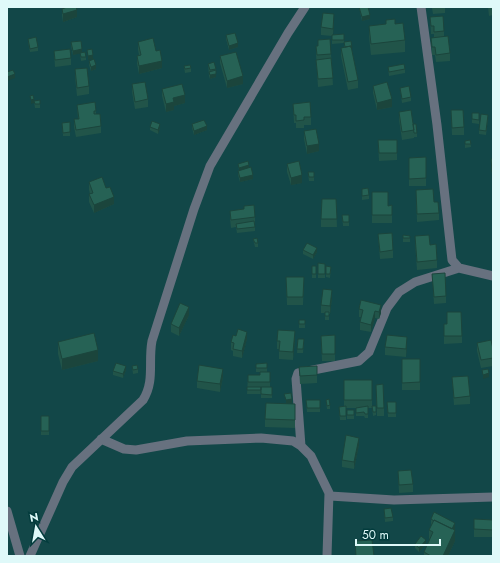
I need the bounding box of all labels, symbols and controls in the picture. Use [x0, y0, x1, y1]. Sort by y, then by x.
north arrow [16, 507, 56, 547]
text: N [28, 508, 40, 526]
scale bar [356, 521, 440, 547]
text: 50 m [362, 526, 389, 544]

